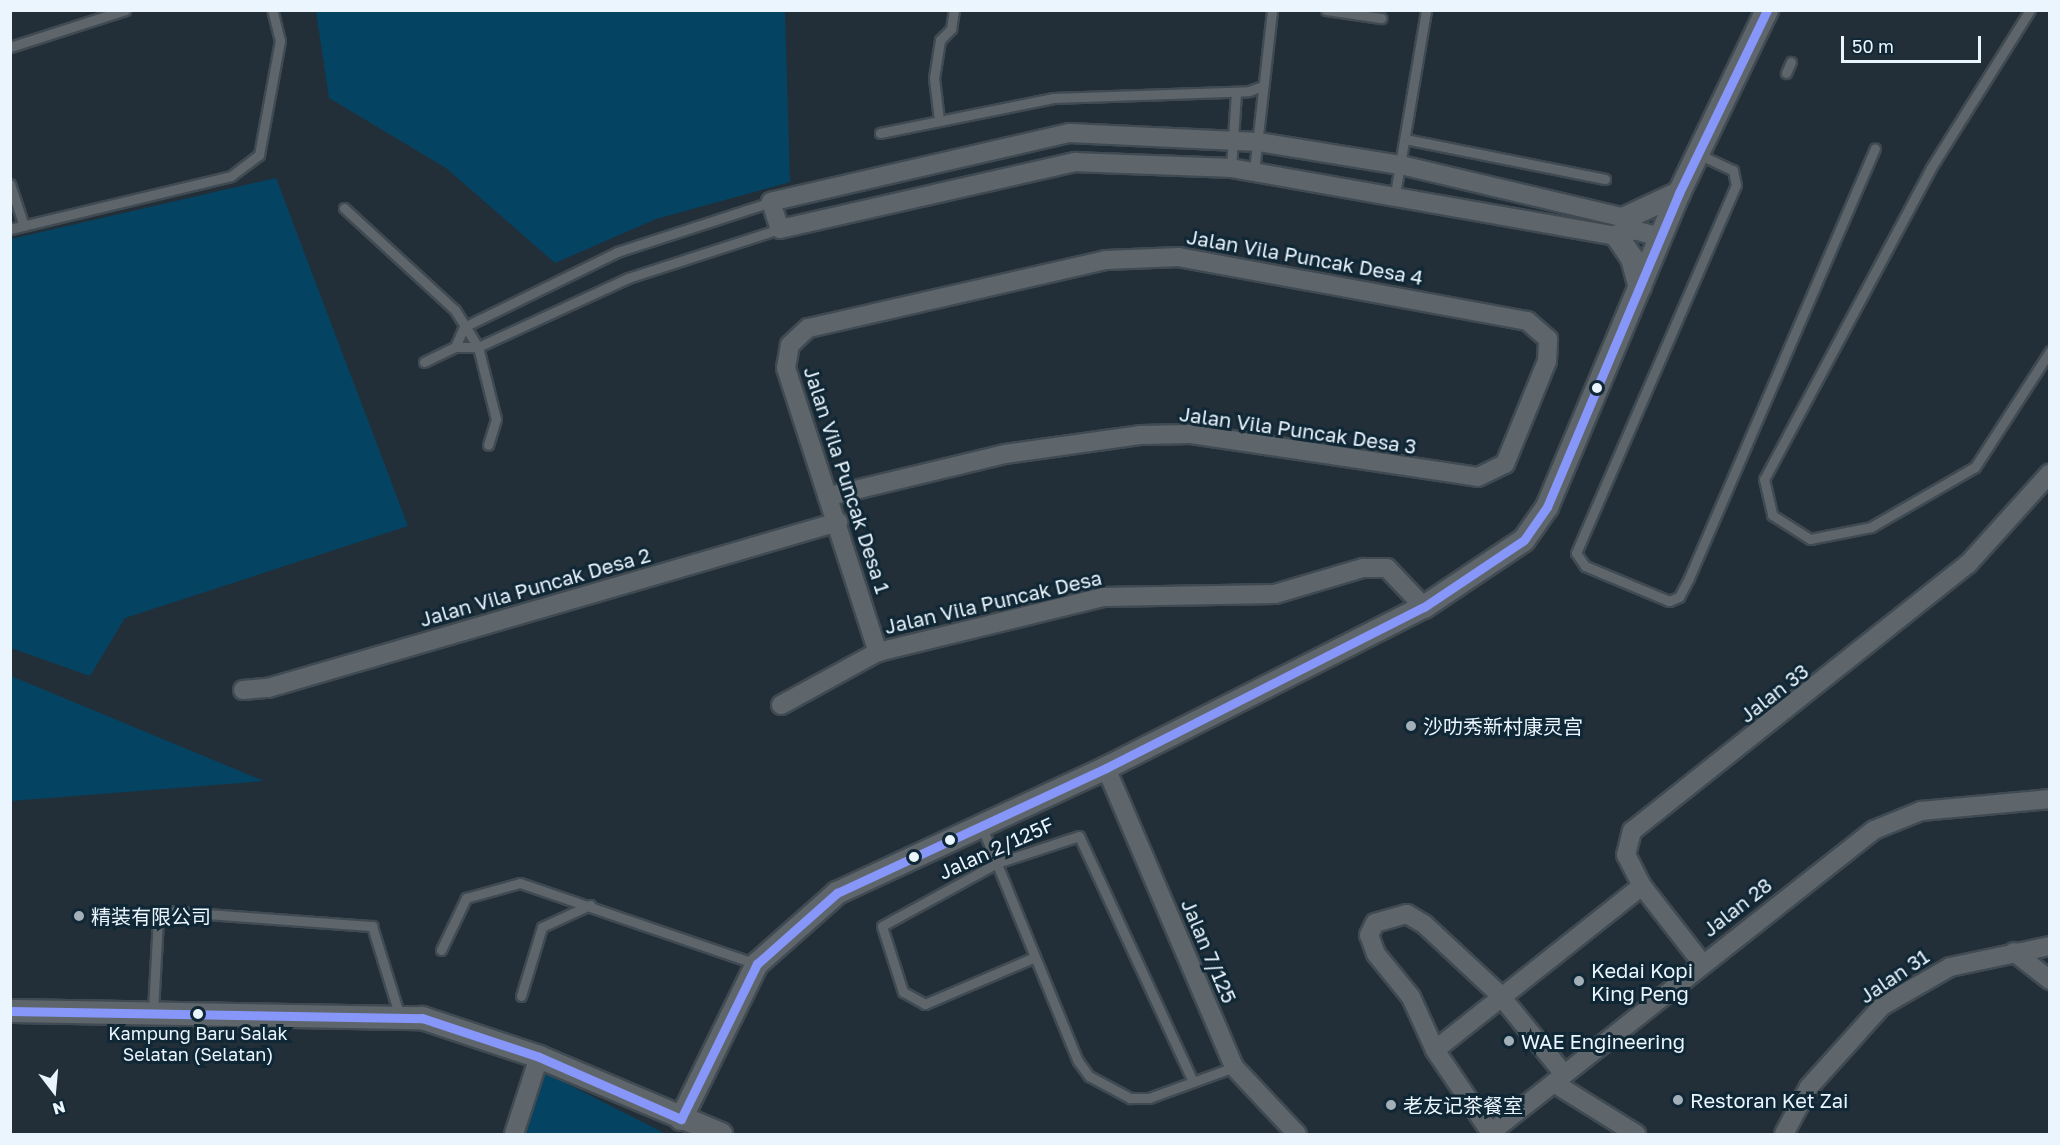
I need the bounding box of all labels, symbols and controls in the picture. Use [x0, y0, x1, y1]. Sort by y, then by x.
scale bar [1844, 24, 1984, 62]
text: 50 m [1852, 35, 1894, 57]
street label: Jalan Vila Puncak Desa 4 [1185, 224, 1425, 290]
street label: Jalan Vila Puncak Desa 1 [799, 364, 895, 596]
unlabelled marker [1591, 382, 1603, 394]
street label: Jalan Vila Puncak Desa 3 [1178, 401, 1418, 459]
street label: Jalan Vila Puncak Desa 2 [417, 543, 653, 631]
street label: Jalan Vila Puncak Desa [882, 565, 1104, 639]
street label: Jalan 33 [1735, 659, 1813, 727]
place label: 沙叻秀新村康灵宫 [1423, 714, 1583, 738]
marker: 沙叻秀新村康灵宫 [1404, 719, 1418, 733]
street label: Jalan 2/125F [935, 812, 1057, 884]
unlabelled marker [944, 834, 956, 846]
unlabelled marker [908, 851, 920, 863]
street label: Jalan 28 [1698, 873, 1776, 941]
street label: Jalan 7/125 [1176, 895, 1242, 1007]
place label: 精装有限公司 [91, 904, 211, 928]
marker: 精装有限公司 [72, 909, 86, 923]
street label: Jalan 31 [1855, 944, 1933, 1008]
place label: Kedai Kopi King Peng [1591, 958, 1693, 1005]
marker: Kedai Kopi King Peng [1572, 974, 1586, 988]
marker: Kampung Baru Salak Selatan (Selatan) [192, 1008, 204, 1020]
place label: Kampung Baru Salak Selatan (Selatan) [108, 1023, 288, 1066]
place label: WAE Engineering [1521, 1029, 1685, 1053]
marker: WAE Engineering [1502, 1034, 1516, 1048]
north arrow [24, 1061, 84, 1121]
place label: Restoran Ket Zai [1690, 1088, 1848, 1112]
place label: 老友记茶餐室 [1403, 1093, 1523, 1117]
marker: Restoran Ket Zai [1671, 1093, 1685, 1107]
text: N [50, 1097, 68, 1120]
marker: 老友记茶餐室 [1384, 1098, 1398, 1112]

